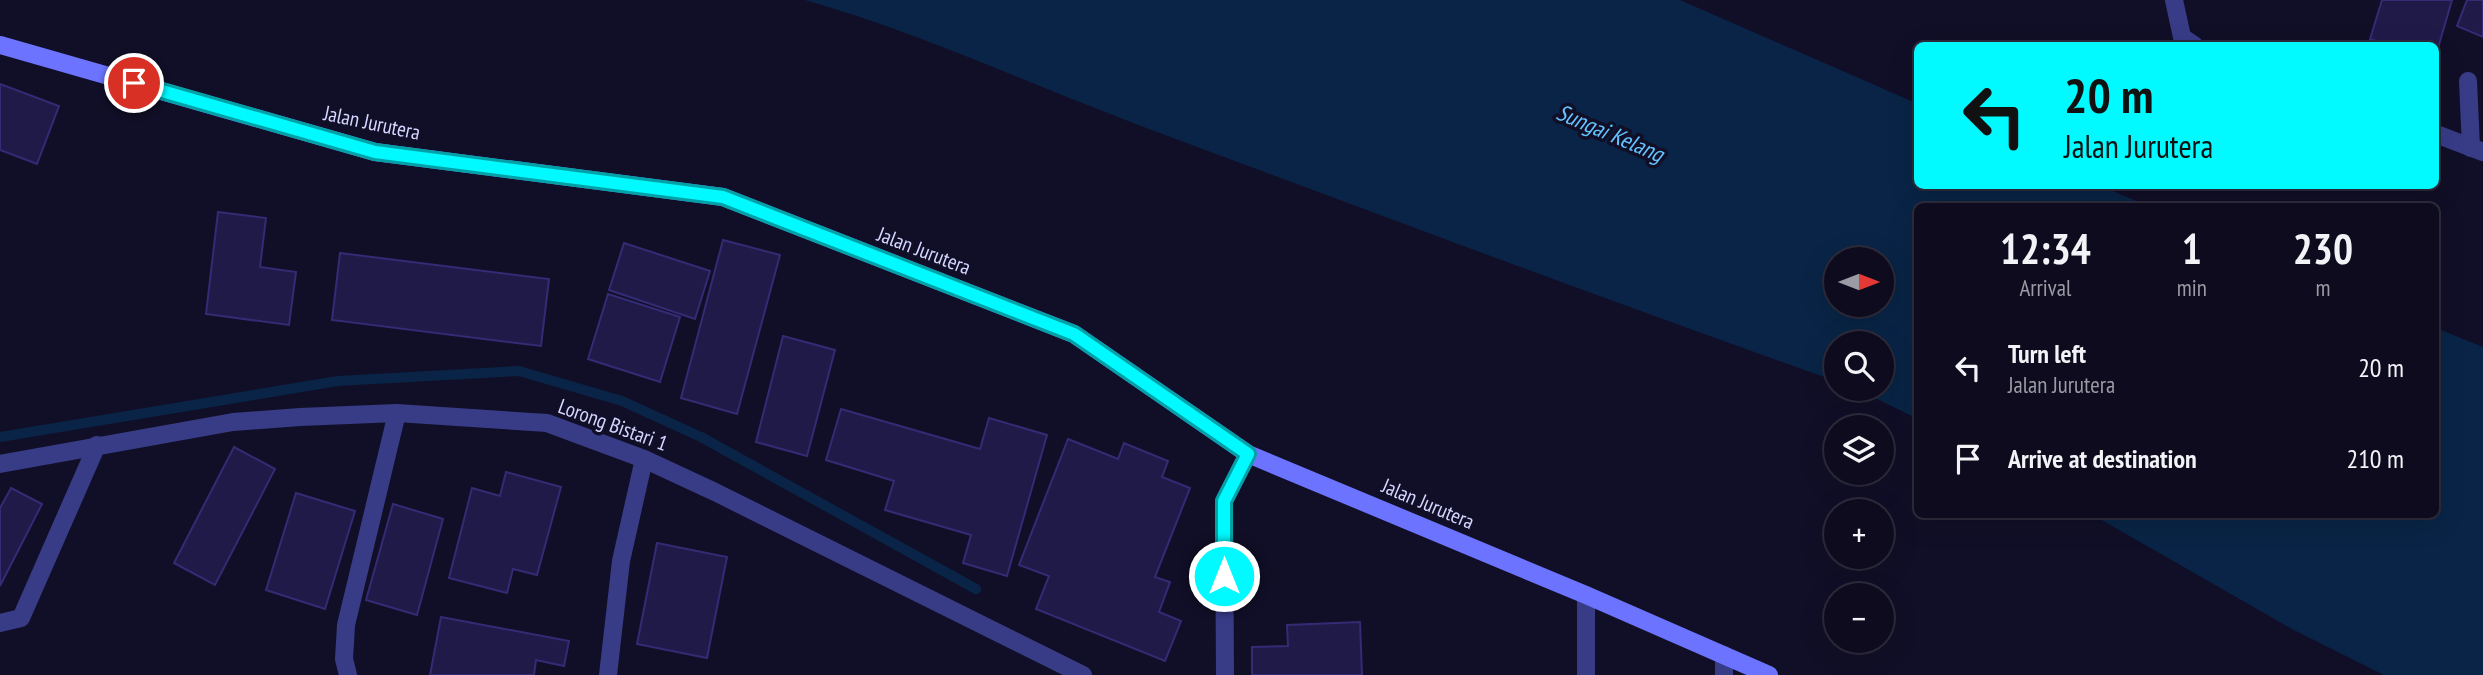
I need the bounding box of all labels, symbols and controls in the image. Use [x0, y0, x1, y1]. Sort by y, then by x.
pin [104, 53, 164, 113]
text: 20 m [2064, 63, 2153, 127]
icon: arrive [115, 64, 153, 102]
icon: left [1949, 70, 2040, 161]
water label: Sungai Kelang [1552, 97, 1670, 169]
street label: Jalan Jurutera [320, 99, 423, 146]
text: Jalan Jurutera [2064, 125, 2213, 167]
street label: Jalan Jurutera [873, 220, 975, 281]
text: 12:34 [2000, 221, 2091, 276]
text: 1 [2182, 221, 2202, 276]
text: 230 [2293, 221, 2353, 276]
north arrow [1824, 247, 1894, 317]
map controls [1824, 247, 1894, 653]
text: Arrival [2019, 273, 2071, 302]
text: min [2177, 273, 2207, 302]
text: m [2315, 273, 2330, 302]
button: search [1824, 331, 1894, 401]
text: Turn left [2008, 337, 2086, 370]
icon: left [1949, 349, 1987, 387]
text: 20 m [2358, 351, 2404, 384]
text: Jalan Jurutera [2008, 370, 2115, 399]
street label: Lorong Bistari 1 [555, 392, 672, 457]
button: layers [1824, 415, 1894, 485]
icon: arrive [1949, 440, 1987, 478]
text: Arrive at destination [2008, 442, 2197, 475]
text: 210 m [2346, 442, 2404, 475]
street label: Jalan Jurutera [1377, 472, 1479, 535]
button: + [1824, 499, 1894, 569]
position arrow [1187, 539, 1261, 613]
button: − [1824, 583, 1894, 653]

